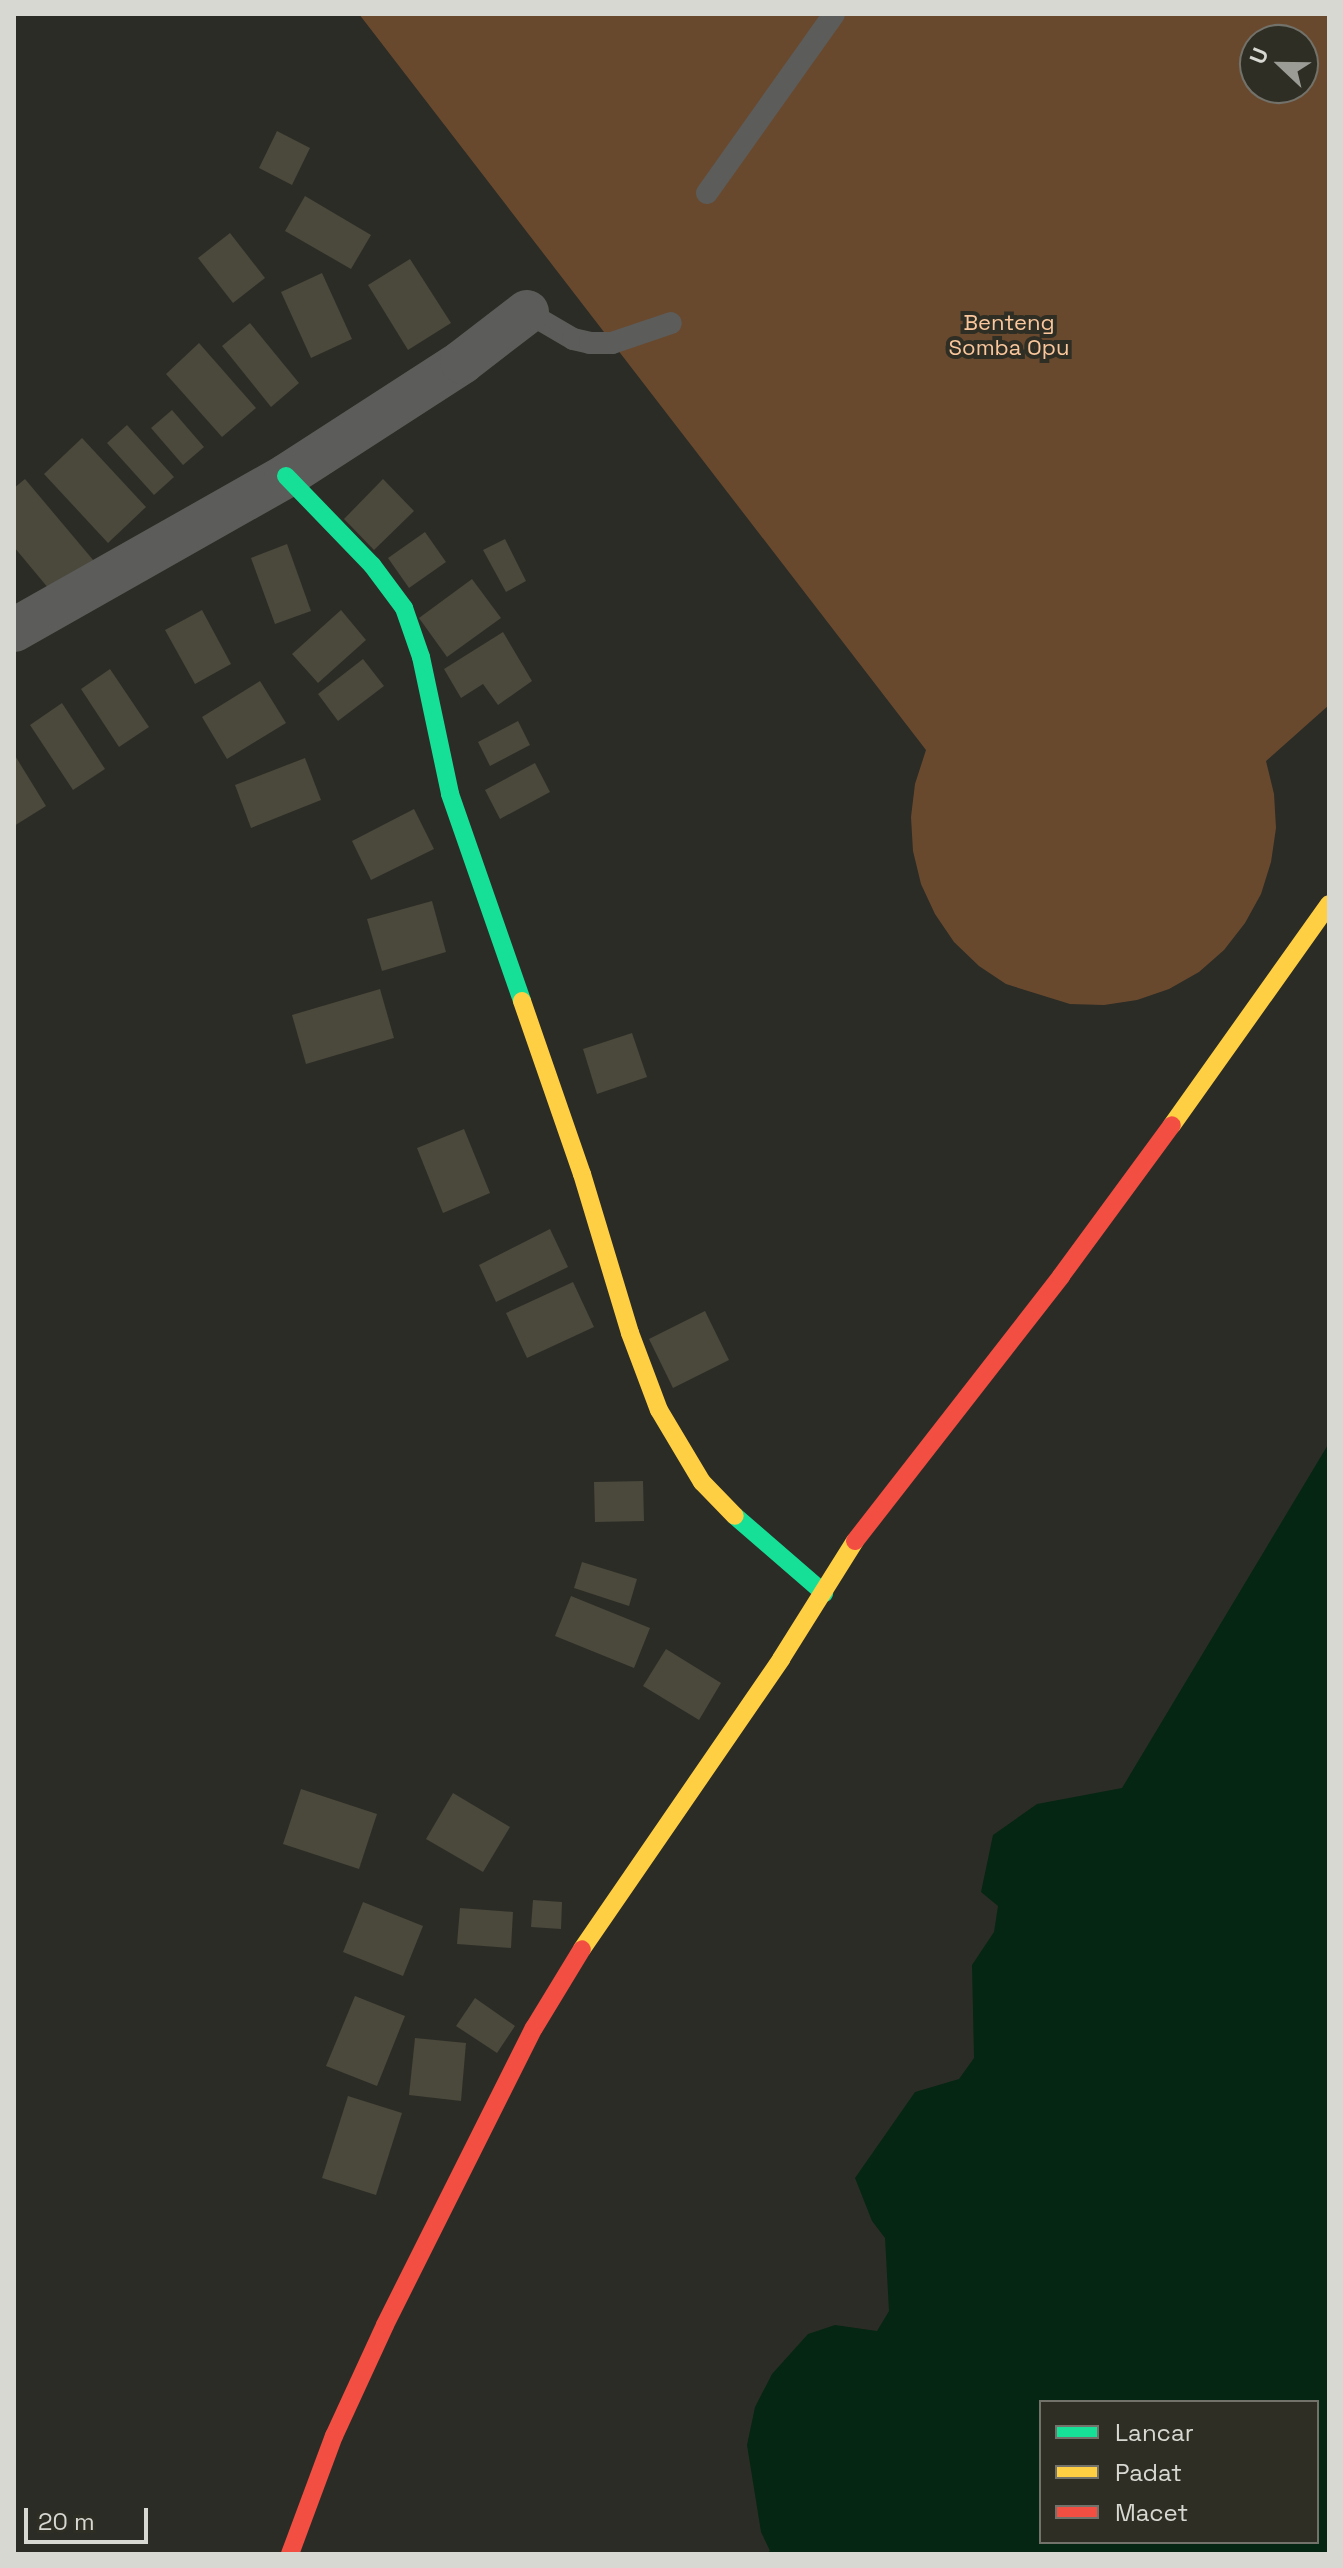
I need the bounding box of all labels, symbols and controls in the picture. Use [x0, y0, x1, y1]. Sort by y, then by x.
north arrow [1239, 24, 1319, 104]
text: U [1243, 44, 1274, 68]
park label: Benteng Somba Opu [949, 309, 1069, 360]
legend [1039, 2400, 1319, 2544]
text: Lancar [1115, 2417, 1194, 2448]
text: Padat [1115, 2457, 1182, 2488]
scale bar [28, 2492, 152, 2542]
text: Macet [1115, 2497, 1188, 2528]
text: 20 m [38, 2506, 95, 2537]

